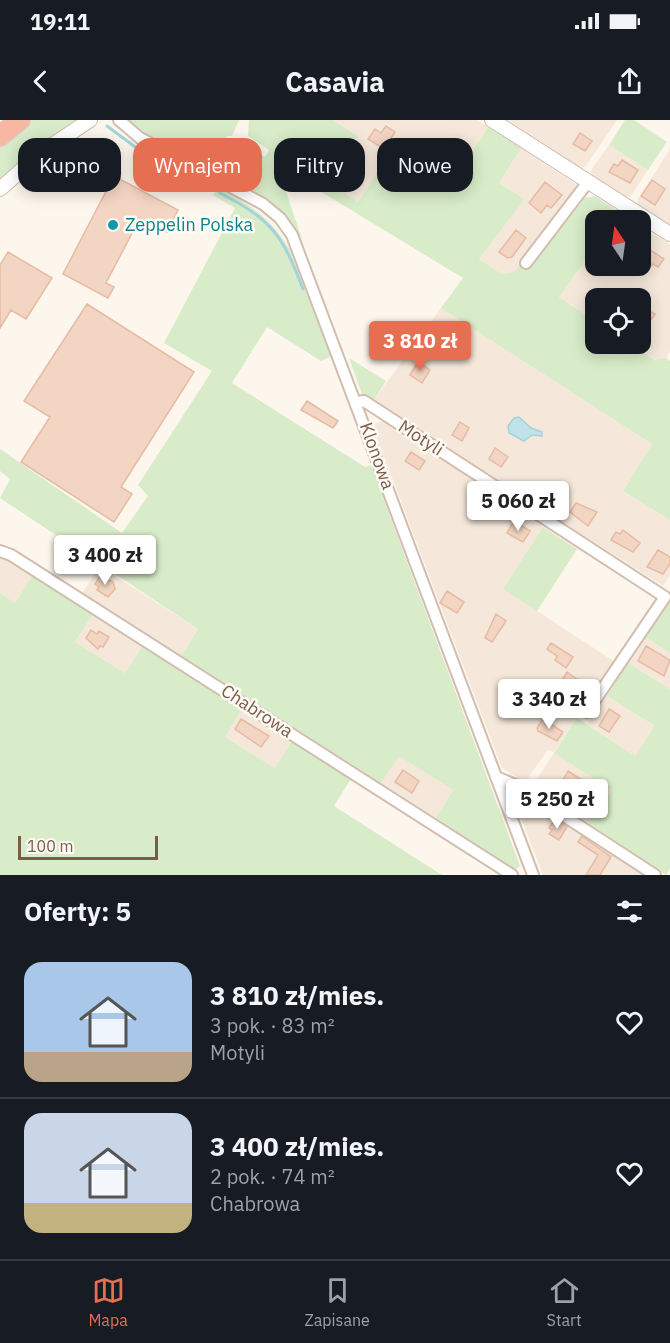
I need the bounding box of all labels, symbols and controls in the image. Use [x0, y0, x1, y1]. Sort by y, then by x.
text: 19:11 [30, 7, 90, 36]
text: Casavia [285, 64, 385, 99]
icon: back [24, 65, 57, 98]
icon: share [613, 65, 646, 98]
chip: Kupno [18, 138, 121, 192]
chip: Wynajem [133, 138, 262, 192]
chip: Filtry [274, 138, 365, 192]
chip: Nowe [377, 138, 473, 192]
north arrow [585, 210, 651, 276]
map controls [585, 210, 651, 354]
place label: Zeppelin Polska [125, 213, 254, 236]
marker: Zeppelin Polska [106, 218, 120, 232]
button: locate [585, 288, 651, 354]
pin: 3 810 zł [358, 321, 482, 372]
text: 3 810 zł [383, 327, 457, 354]
street label: Motyli [394, 414, 448, 461]
street label: Klonowa [355, 419, 400, 493]
pin: 5 060 zł [456, 481, 580, 532]
text: 5 060 zł [481, 487, 555, 514]
pin: 3 400 zł [43, 535, 167, 586]
text: 3 400 zł [68, 541, 142, 568]
street label: Chabrowa [217, 679, 298, 743]
pin: 3 340 zł [487, 679, 611, 730]
text: 3 340 zł [512, 685, 586, 712]
pin: 5 250 zł [495, 779, 619, 830]
text: 5 250 zł [520, 785, 594, 812]
scale bar [18, 833, 158, 860]
text: 100 m [27, 836, 74, 856]
text: Oferty: 5 [24, 894, 131, 928]
icon: filters [613, 895, 646, 928]
text: 3 810 zł/mies. [210, 978, 384, 1012]
icon: home [72, 986, 144, 1058]
icon: heart [613, 1006, 646, 1039]
text: 3 pok. · 83 m² [210, 1012, 335, 1039]
text: Motyli [210, 1039, 265, 1066]
text: 3 400 zł/mies. [210, 1129, 384, 1163]
icon: home [72, 1137, 144, 1209]
icon: heart [613, 1157, 646, 1190]
text: 2 pok. · 74 m² [210, 1163, 335, 1190]
text: Chabrowa [210, 1190, 300, 1217]
tab: Mapa [88, 1274, 128, 1330]
tab: Zapisane [305, 1274, 370, 1330]
tab: Start [547, 1274, 582, 1330]

